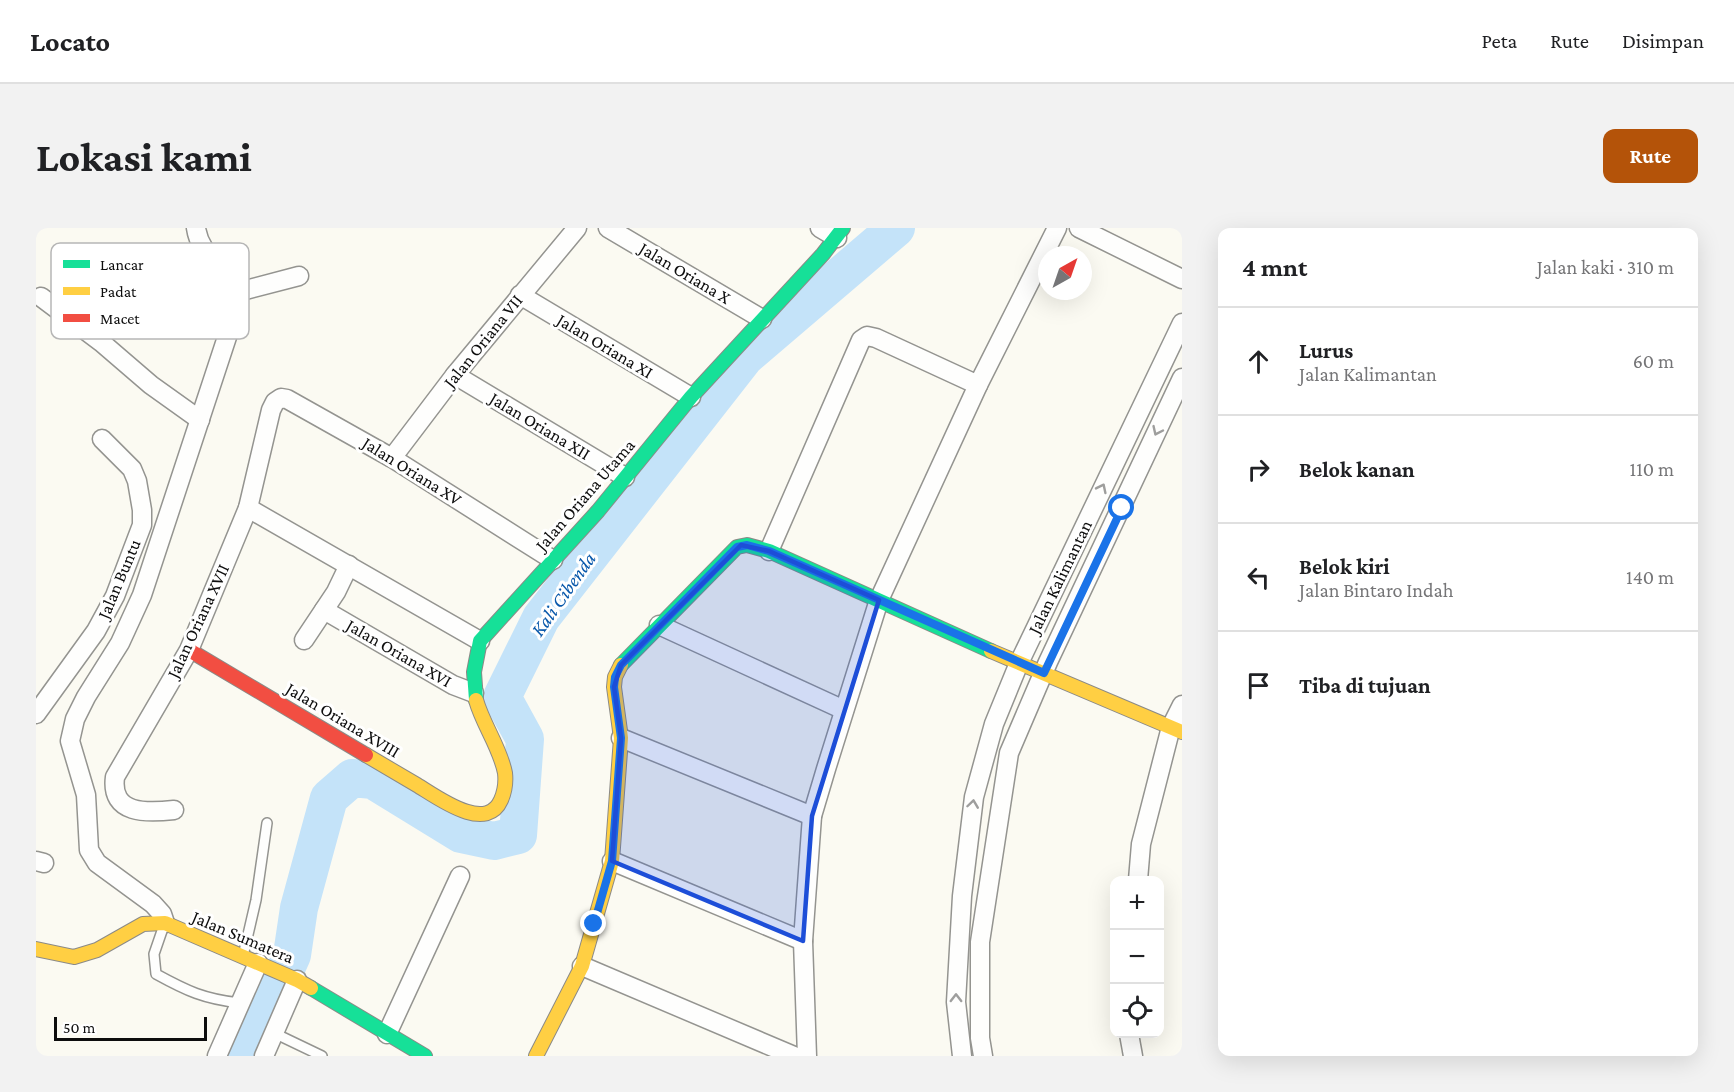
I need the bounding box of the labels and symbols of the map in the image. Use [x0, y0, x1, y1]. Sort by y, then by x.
street label: Jalan Oriana X [634, 237, 735, 308]
legend [51, 243, 249, 339]
north arrow [1038, 246, 1092, 300]
text: Lancar [100, 256, 144, 273]
text: Padat [100, 283, 137, 300]
street label: Jalan Oriana VII [438, 290, 527, 393]
street label: Jalan Oriana XI [552, 309, 657, 382]
text: Macet [100, 310, 140, 327]
street label: Jalan Oriana XII [484, 387, 594, 464]
one-way arrow [1153, 424, 1165, 435]
street label: Jalan Oriana XV [357, 432, 466, 510]
street label: Jalan Oriana Utama [530, 435, 639, 556]
one-way arrow [1095, 484, 1107, 495]
route start [1108, 494, 1134, 520]
street label: Jalan Kalimantan [1023, 517, 1096, 639]
street label: Jalan Buntu [93, 536, 145, 624]
water label: Kali Cibenda [526, 548, 600, 640]
street label: Jalan Oriana XVII [162, 561, 233, 683]
street label: Jalan Oriana XVI [341, 614, 455, 691]
street label: Jalan Oriana XVIII [281, 677, 404, 762]
one-way arrow [967, 799, 979, 808]
street label: Jalan Sumatera [187, 906, 297, 967]
route end [580, 910, 606, 936]
one-way arrow [950, 993, 962, 1002]
scale bar [54, 1014, 207, 1042]

